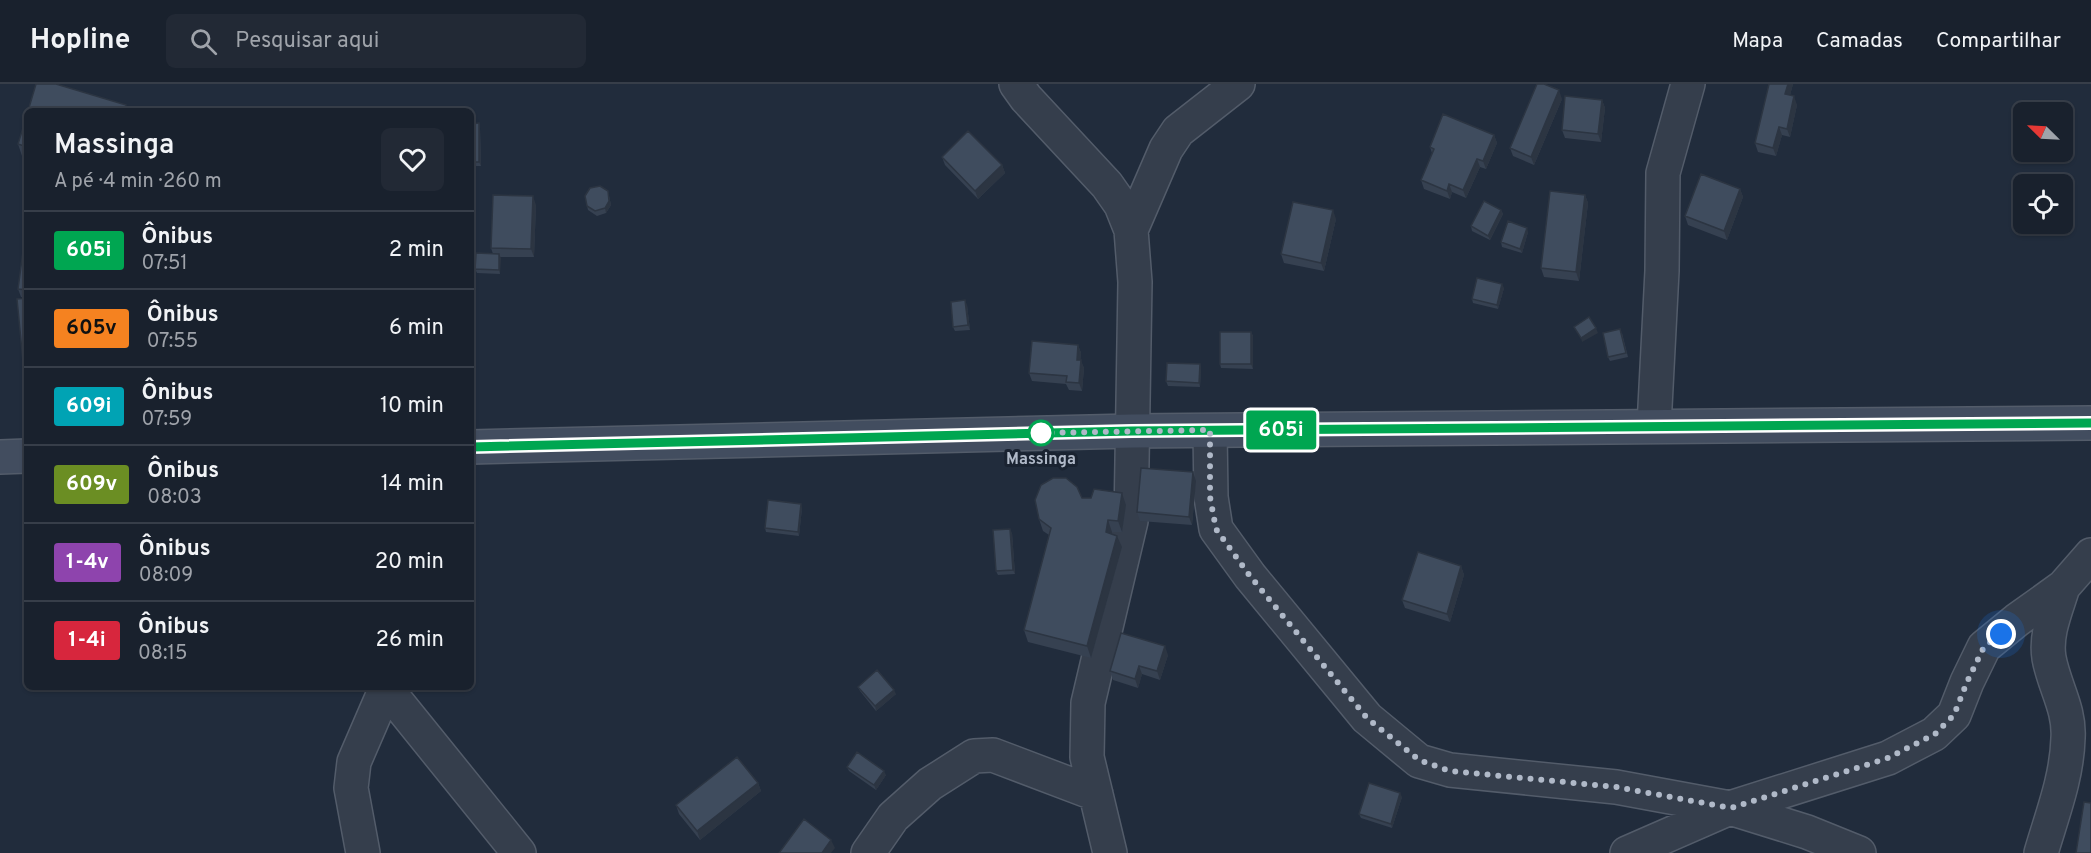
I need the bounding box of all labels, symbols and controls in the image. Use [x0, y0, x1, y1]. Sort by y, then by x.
search box [166, 14, 586, 68]
text: Hopline [30, 23, 130, 59]
icon: search [187, 25, 220, 58]
text: Pesquisar aqui [235, 28, 379, 55]
text: Mapa [1732, 28, 1783, 55]
text: Camadas [1816, 28, 1903, 55]
text: Compartilhar [1936, 28, 2061, 55]
north arrow [2013, 102, 2073, 162]
map controls [2013, 102, 2073, 234]
text: Massinga [54, 128, 174, 164]
button: heart [381, 128, 444, 191]
text: A pé · 4 min · 260 m [54, 169, 222, 195]
button: locate [2013, 174, 2073, 234]
text: Ônibus [142, 224, 213, 251]
text: 605i [66, 237, 112, 264]
text: 2 min [389, 237, 444, 264]
text: 07:51 [142, 251, 188, 277]
text: Ônibus [147, 302, 219, 329]
text: 605v [66, 315, 117, 342]
text: 6 min [389, 315, 444, 342]
text: 07:55 [147, 329, 198, 355]
text: Ônibus [142, 380, 213, 407]
text: 609i [66, 393, 112, 420]
text: 10 min [380, 393, 444, 420]
text: 07:59 [142, 407, 192, 433]
line badge: 605i [1239, 410, 1323, 450]
text: 605i [1258, 417, 1304, 444]
marker: Massinga [1028, 420, 1054, 446]
place label: Massinga [1006, 450, 1076, 470]
text: Ônibus [147, 458, 219, 485]
text: 609v [66, 471, 117, 498]
text: 14 min [381, 471, 444, 498]
text: 08:03 [147, 485, 202, 511]
text: Ônibus [139, 536, 211, 563]
text: 1-4v [66, 549, 109, 576]
text: 20 min [375, 549, 444, 576]
text: 08:09 [139, 563, 193, 589]
text: Ônibus [138, 614, 210, 641]
your location [1986, 619, 2016, 649]
text: 1-4i [68, 627, 106, 654]
text: 26 min [376, 627, 444, 654]
text: 08:15 [138, 641, 187, 667]

